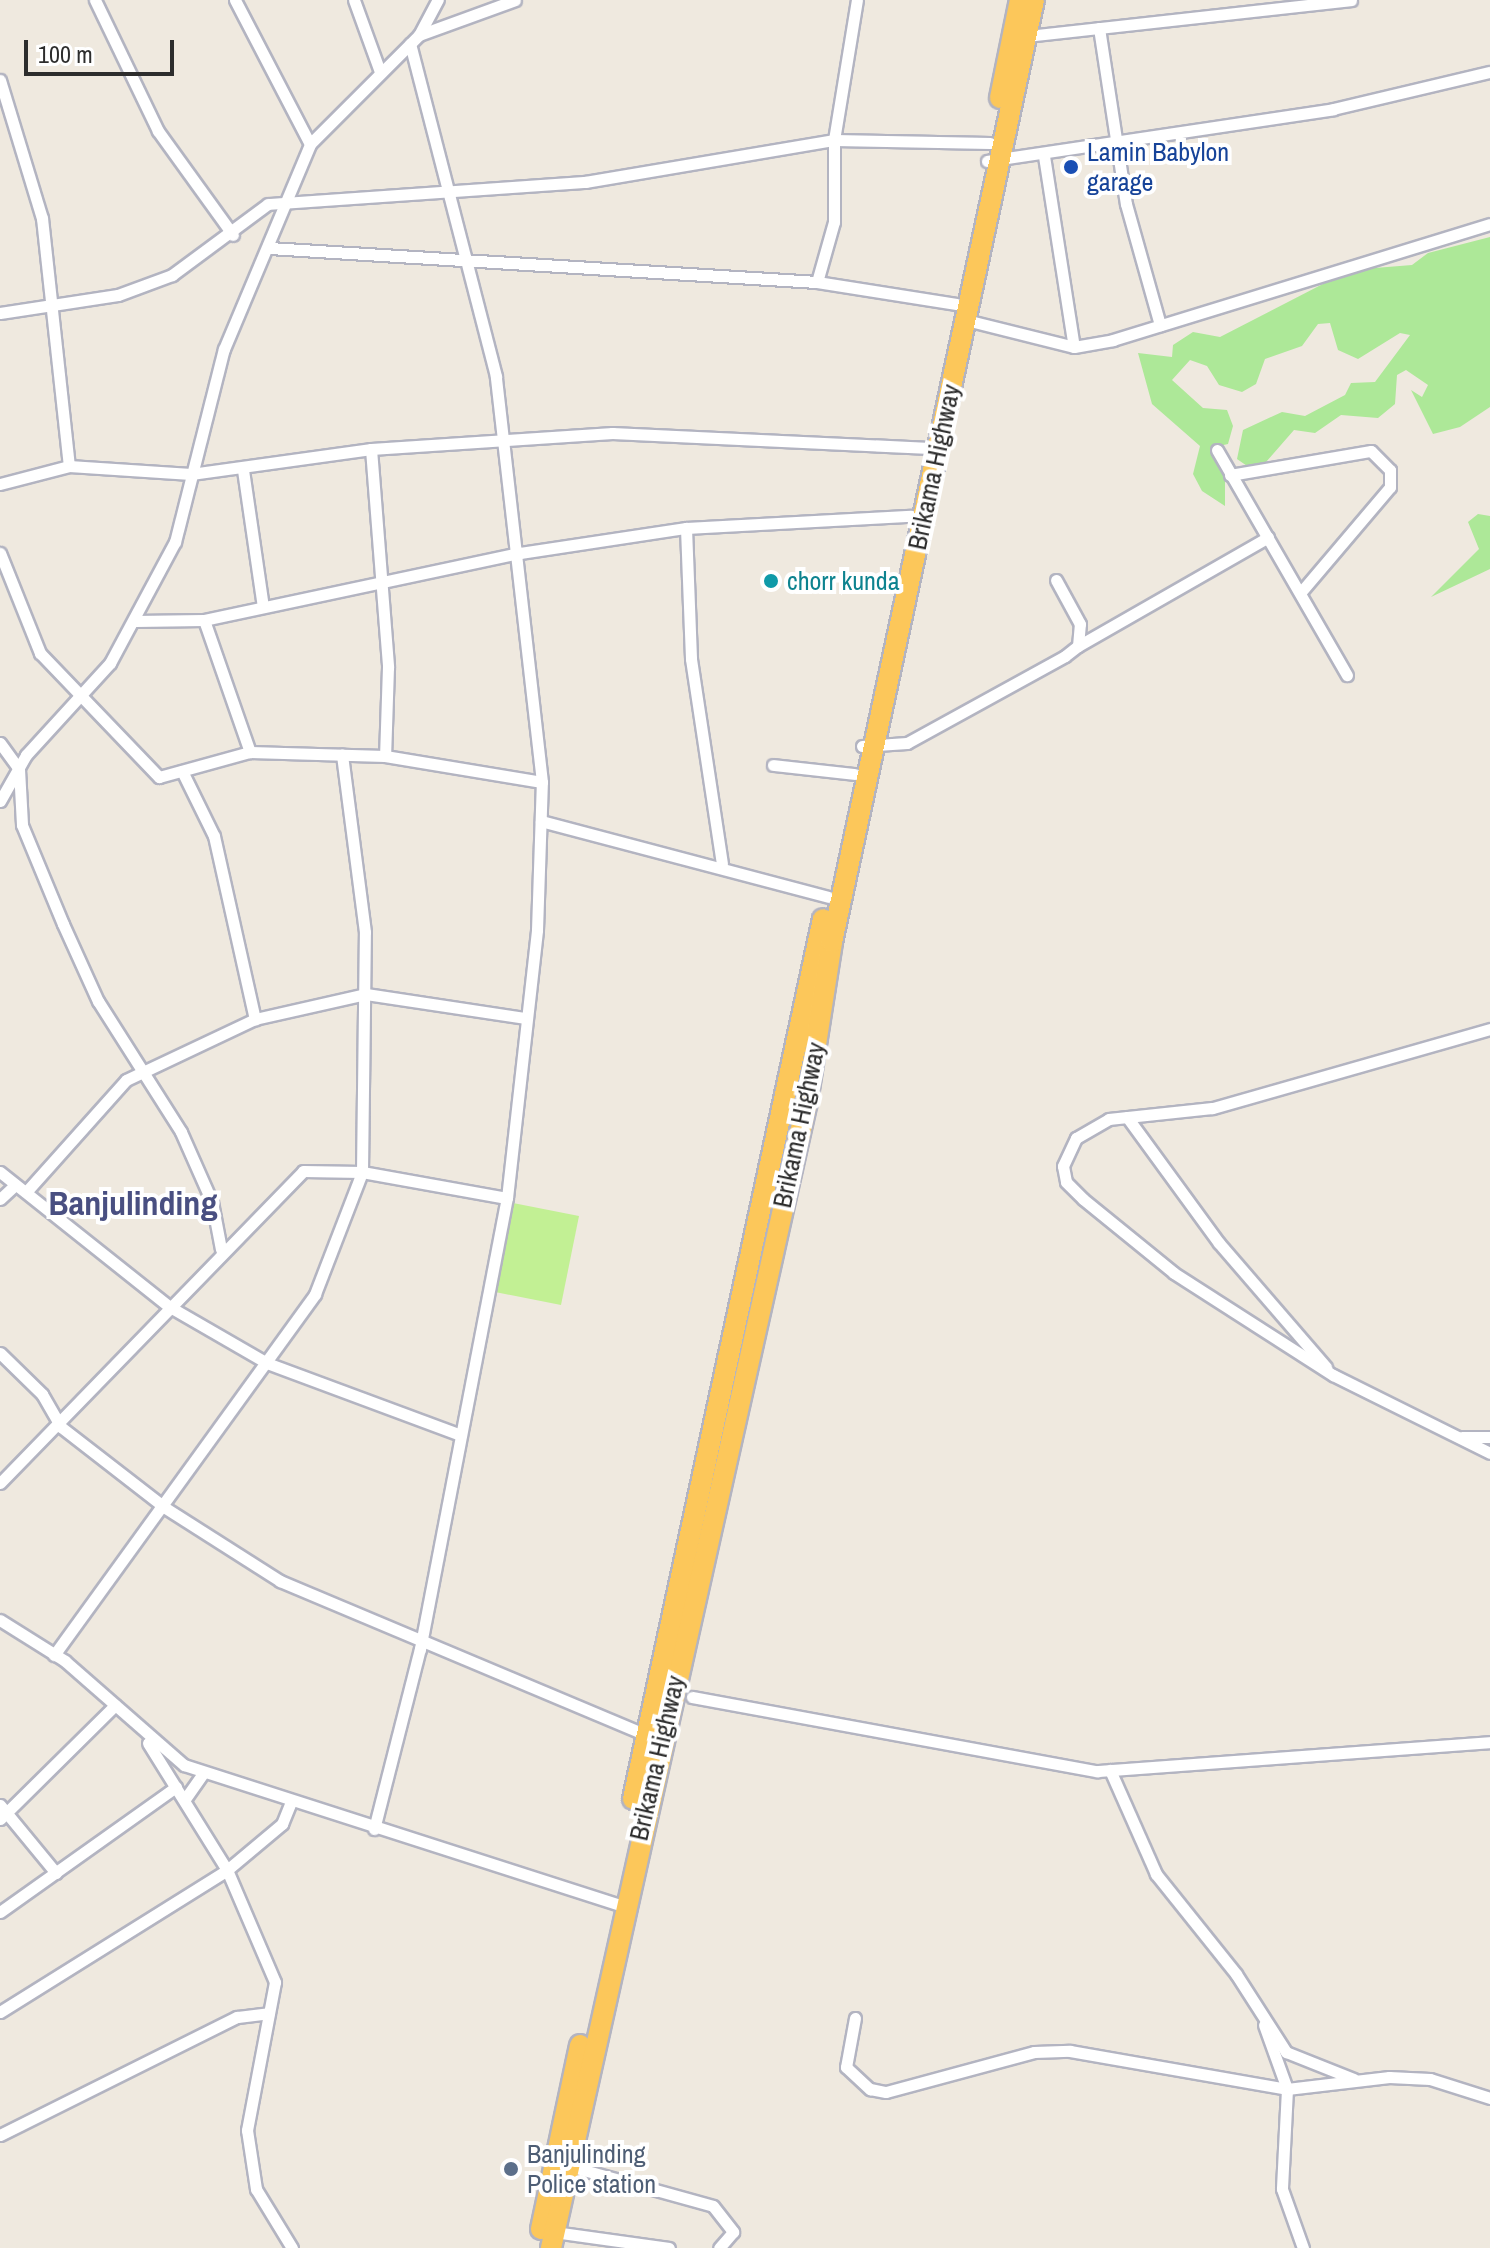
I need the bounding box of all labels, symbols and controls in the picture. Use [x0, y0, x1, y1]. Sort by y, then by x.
scale bar [28, 24, 178, 74]
text: 100 m [38, 38, 93, 70]
place label: Lamin Babylon garage [1087, 136, 1229, 198]
marker: Lamin Babylon garage [1062, 158, 1080, 176]
street label: Brikama Highway [901, 381, 967, 553]
place label: chorr kunda [787, 565, 900, 597]
marker: chorr kunda [762, 572, 780, 590]
street label: Brikama Highway [766, 1039, 832, 1211]
district label: Banjulinding [49, 1184, 217, 1224]
street label: Brikama Highway [623, 1673, 691, 1843]
place label: Banjulinding Police station [527, 2138, 656, 2200]
marker: Banjulinding Police station [502, 2160, 520, 2178]

